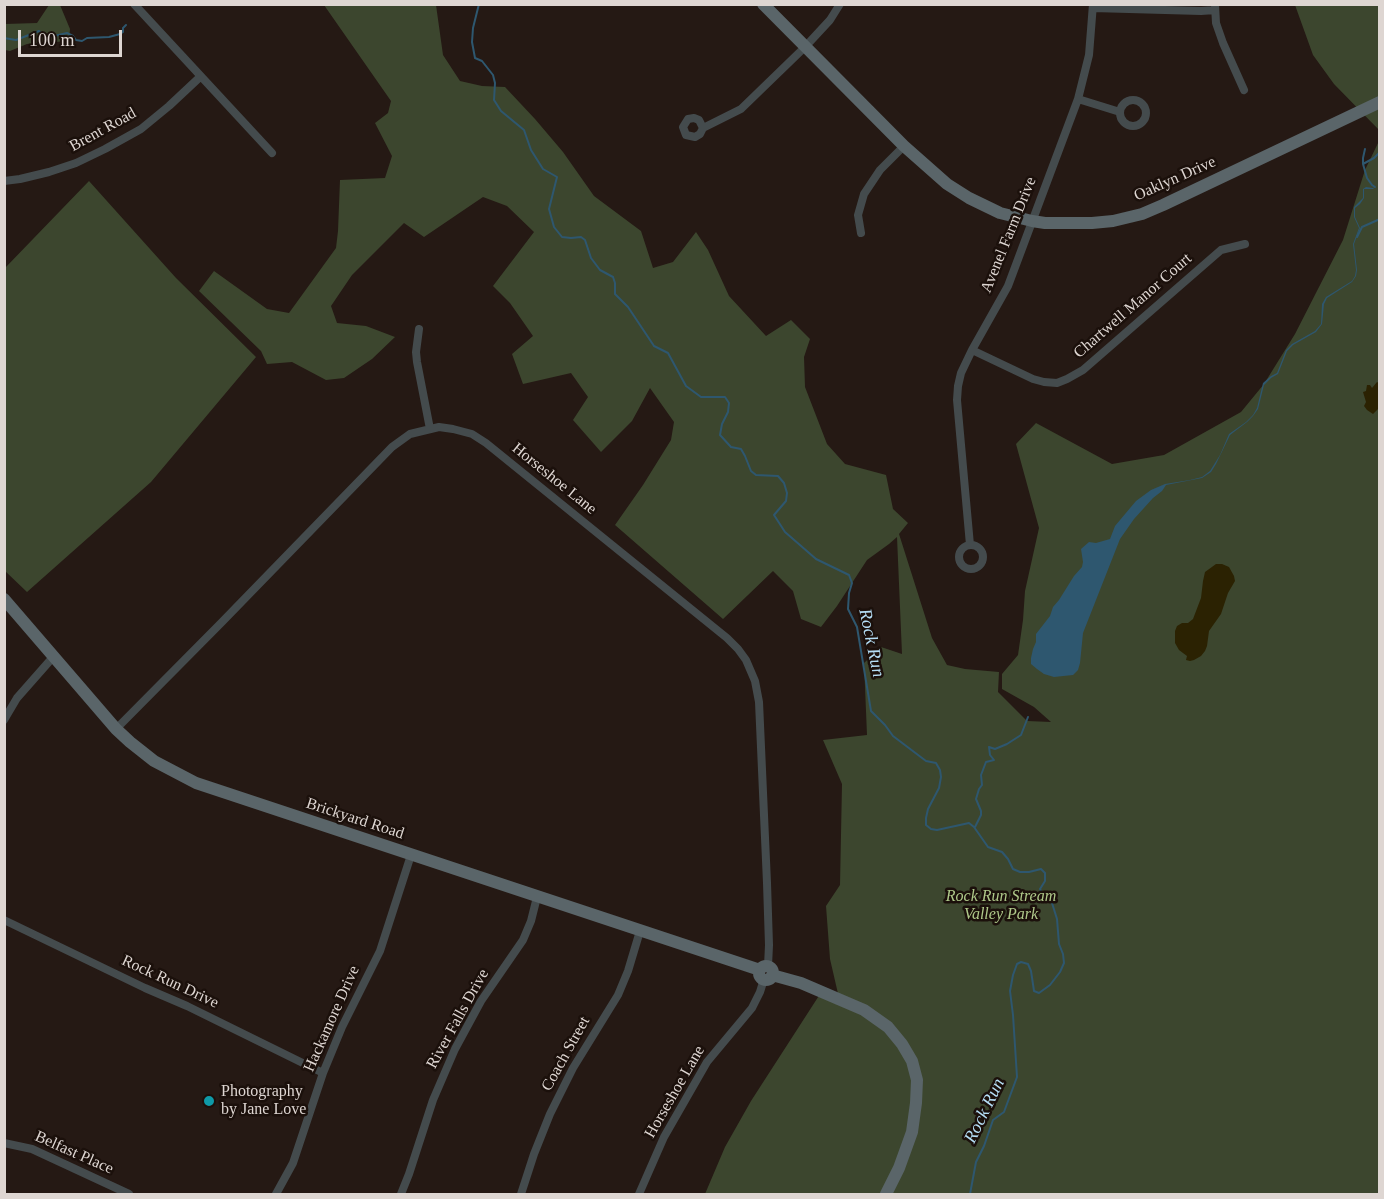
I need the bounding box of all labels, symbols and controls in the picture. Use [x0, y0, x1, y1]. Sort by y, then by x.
scale bar [21, 18, 124, 56]
text: 100 m [29, 30, 75, 50]
street label: Brent Road [66, 104, 140, 156]
street label: Oaklyn Drive [1131, 152, 1219, 206]
street label: Avenel Farm Drive [977, 174, 1041, 296]
street label: Chartwell Manor Court [1070, 249, 1196, 363]
street label: Horseshoe Lane [508, 439, 600, 519]
water label: Rock Run [853, 607, 889, 679]
street label: Brickyard Road [304, 794, 406, 844]
park label: Rock Run Stream Valley Park [946, 887, 1056, 925]
street label: Rock Run Drive [118, 951, 222, 1013]
street label: Hackamore Drive [300, 963, 364, 1075]
street label: River Falls Drive [423, 966, 493, 1072]
street label: Coach Street [538, 1013, 594, 1095]
street label: Horseshoe Lane [641, 1042, 709, 1142]
water label: Rock Run [960, 1075, 1010, 1147]
place label: Photography by Jane Love [221, 1082, 306, 1120]
marker: Photography by Jane Love [202, 1094, 216, 1108]
street label: Belfast Place [32, 1127, 116, 1179]

